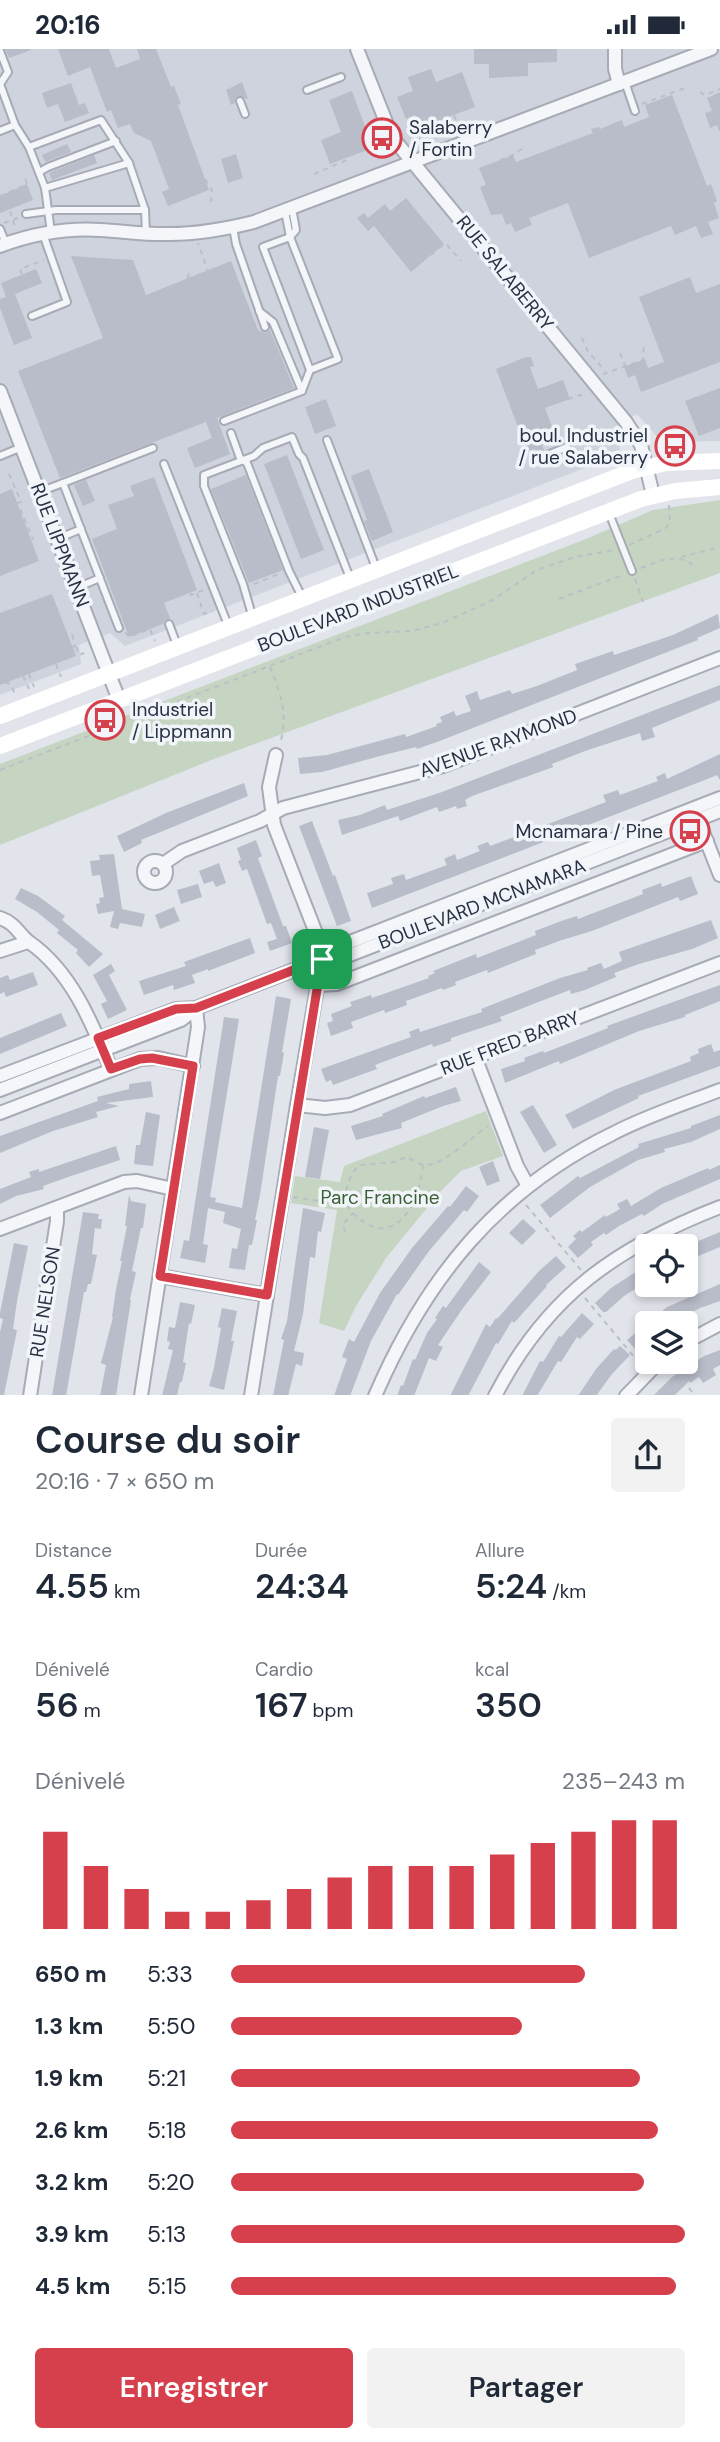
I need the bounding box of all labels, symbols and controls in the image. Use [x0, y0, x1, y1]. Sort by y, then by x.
text: 20:16 [35, 8, 101, 42]
place label: Salaberry / Fortin [409, 115, 493, 162]
bus stop icon: Salaberry / Fortin [361, 117, 403, 159]
street label: RUE SALABERRY [451, 210, 559, 336]
place label: boul. Industriel / rue Salaberry [518, 423, 648, 470]
bus stop icon: boul. Industriel / rue Salaberry [654, 425, 696, 467]
street label: RUE LIPPMANN [25, 479, 95, 611]
street label: BOULEVARD INDUSTRIEL [254, 558, 462, 658]
place label: Industriel / Lippmann [132, 697, 232, 744]
bus stop icon: Industriel / Lippmann [84, 699, 126, 741]
street label: AVENUE RAYMOND [416, 703, 580, 783]
bus stop icon: Mcnamara / Pine [669, 810, 711, 852]
place label: Mcnamara / Pine [515, 819, 663, 844]
street label: BOULEVARD MCNAMARA [375, 853, 590, 955]
pin [292, 929, 352, 989]
icon: arrive [303, 940, 341, 978]
street label: RUE FRED BARRY [437, 1005, 583, 1081]
park label: Parc Francine [320, 1185, 440, 1210]
map controls [635, 1234, 698, 1374]
button: locate [635, 1234, 698, 1297]
street label: RUE NELSON [24, 1245, 66, 1359]
button: layers [635, 1311, 698, 1374]
text: Course du soir [35, 1415, 300, 1465]
button: share [611, 1418, 685, 1492]
text: 20:16 · 7 × 650 m [35, 1466, 214, 1496]
text: Distance [35, 1538, 112, 1563]
text: Durée [255, 1538, 307, 1563]
text: Allure [475, 1538, 524, 1563]
text: 4.55 [35, 1563, 109, 1609]
text: 24:34 [255, 1563, 349, 1609]
text: 5:24 [475, 1563, 547, 1609]
text: km [109, 1579, 140, 1604]
text: /km [547, 1579, 586, 1604]
text: Dénivelé [35, 1657, 110, 1682]
text: Cardio [255, 1657, 313, 1682]
text: kcal [475, 1657, 509, 1682]
text: 56 [35, 1682, 79, 1728]
text: 167 [255, 1682, 308, 1728]
text: 350 [475, 1682, 542, 1728]
text: m [79, 1698, 101, 1723]
text: bpm [308, 1698, 353, 1723]
text: Dénivelé [35, 1766, 125, 1796]
text: 235–243 m [562, 1766, 685, 1796]
text: 650 m [35, 1959, 107, 1989]
text: 5:33 [147, 1959, 193, 1989]
text: 1.3 km [35, 2011, 103, 2041]
text: 5:50 [147, 2011, 195, 2041]
text: 1.9 km [35, 2063, 103, 2093]
text: 5:21 [147, 2063, 186, 2093]
text: 2.6 km [35, 2115, 108, 2145]
text: 5:18 [147, 2115, 187, 2145]
text: 3.2 km [35, 2167, 108, 2197]
text: 5:20 [147, 2167, 194, 2197]
text: 3.9 km [35, 2219, 109, 2249]
text: 5:13 [147, 2219, 186, 2249]
text: 4.5 km [35, 2271, 110, 2301]
text: 5:15 [147, 2271, 187, 2301]
button: Enregistrer [35, 2348, 353, 2428]
button: Partager [367, 2348, 685, 2428]

